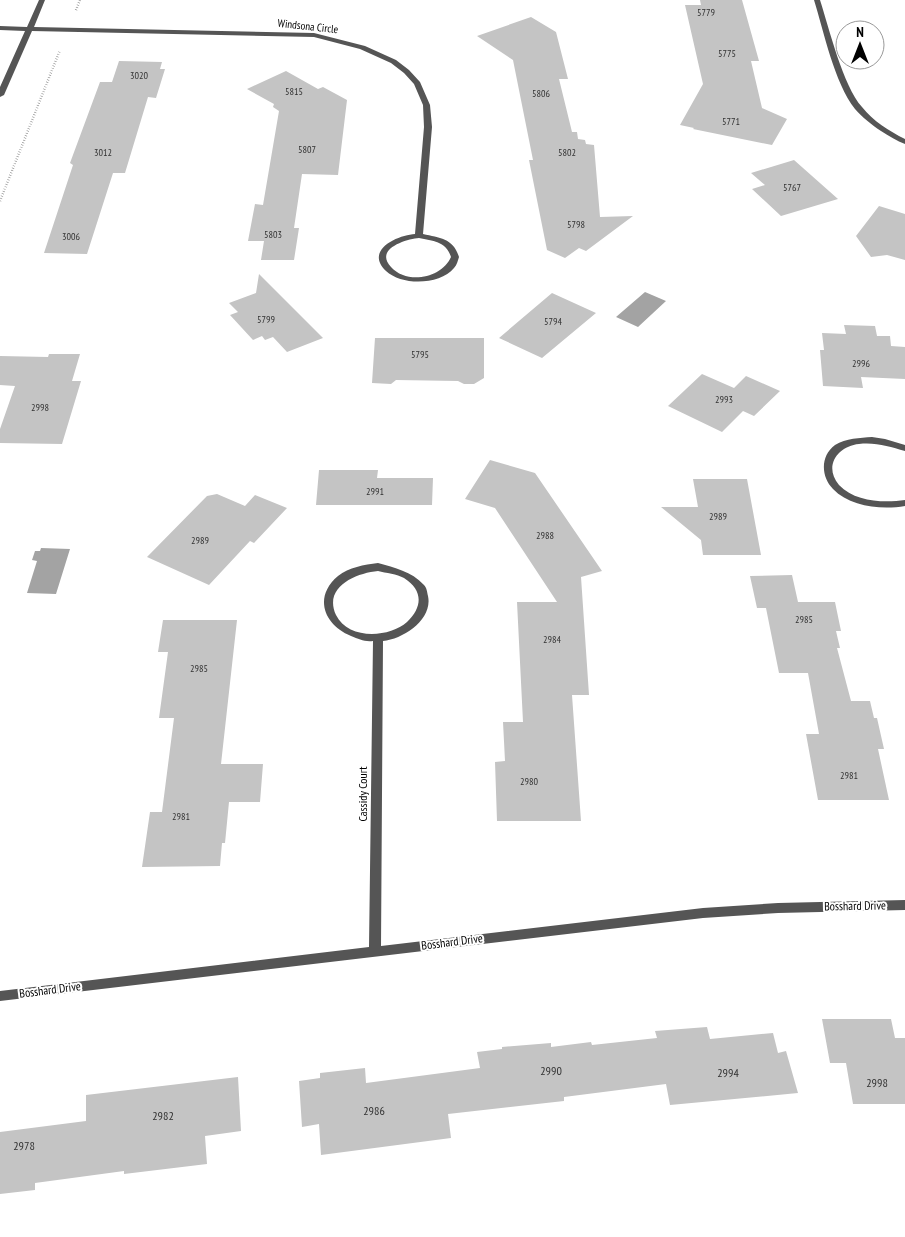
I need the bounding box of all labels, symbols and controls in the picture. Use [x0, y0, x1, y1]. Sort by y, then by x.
house number: 5779 [697, 6, 715, 19]
street label: Windsona Circle [277, 16, 339, 36]
north arrow [835, 20, 885, 70]
text: N [856, 23, 864, 41]
house number: 5775 [718, 47, 736, 60]
house number: 3020 [130, 69, 149, 82]
house number: 5815 [285, 85, 303, 98]
house number: 5806 [532, 87, 551, 100]
house number: 5771 [722, 115, 740, 128]
house number: 5807 [298, 143, 316, 156]
house number: 3012 [94, 146, 112, 159]
house number: 5802 [558, 146, 576, 159]
house number: 5767 [783, 181, 801, 194]
house number: 5798 [567, 218, 585, 231]
house number: 5803 [264, 228, 282, 241]
house number: 3006 [62, 230, 81, 243]
house number: 5799 [257, 313, 275, 326]
house number: 5794 [544, 315, 563, 328]
house number: 5795 [411, 348, 429, 361]
house number: 2996 [852, 357, 871, 370]
house number: 2993 [715, 393, 733, 406]
house number: 2998 [31, 401, 49, 414]
house number: 2991 [366, 485, 384, 498]
house number: 2989 [709, 510, 727, 523]
house number: 2988 [536, 529, 554, 542]
house number: 2989 [191, 534, 209, 547]
house number: 2985 [795, 613, 813, 626]
house number: 2984 [543, 633, 562, 646]
house number: 2985 [190, 662, 208, 675]
street label: Cassidy Court [355, 766, 370, 822]
house number: 2981 [840, 769, 858, 782]
house number: 2980 [520, 775, 539, 788]
house number: 2981 [172, 810, 190, 823]
street label: Bosshard Drive [824, 897, 886, 914]
street label: Bosshard Drive [420, 930, 484, 953]
street label: Bosshard Drive [18, 978, 82, 1001]
house number: 2990 [540, 1063, 562, 1078]
house number: 2994 [717, 1065, 739, 1080]
house number: 2998 [866, 1075, 888, 1090]
house number: 2986 [363, 1103, 385, 1118]
house number: 2982 [152, 1108, 174, 1123]
house number: 2978 [13, 1138, 35, 1153]

